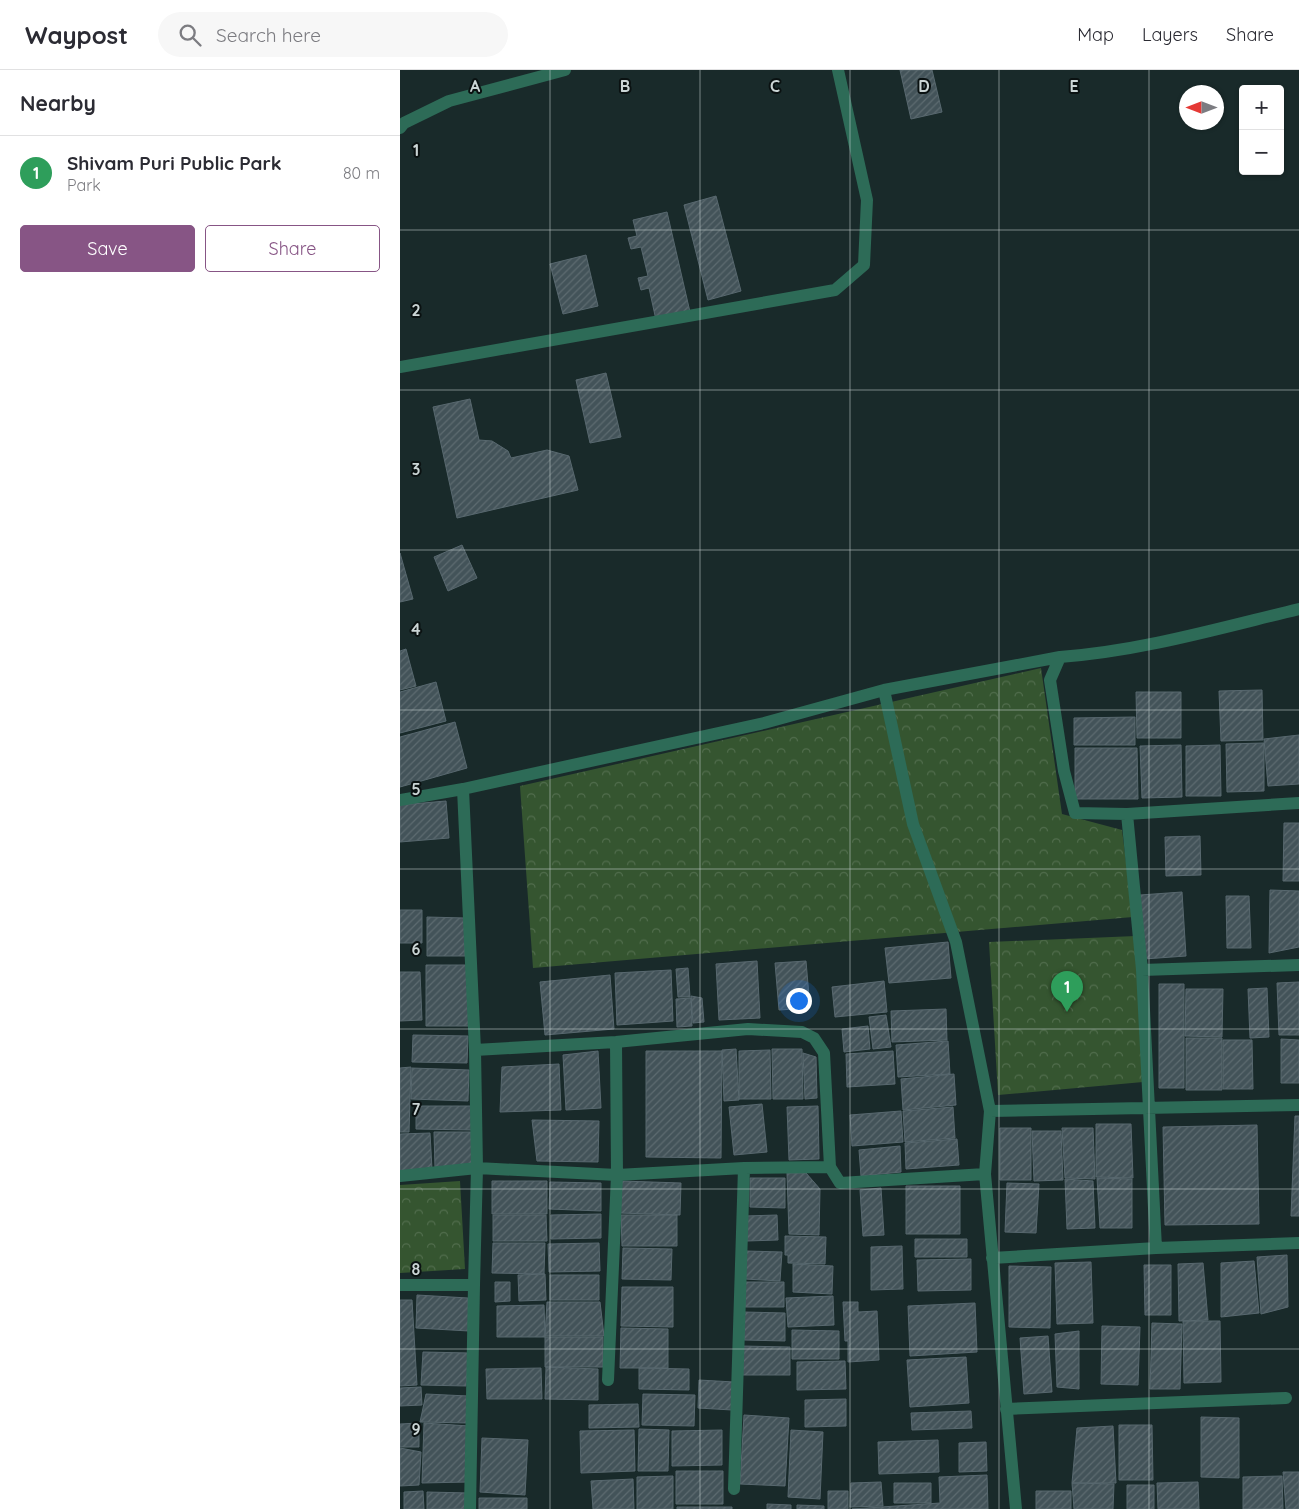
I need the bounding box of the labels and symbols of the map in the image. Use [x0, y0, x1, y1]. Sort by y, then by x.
text: A [470, 76, 481, 96]
text: B [620, 76, 630, 96]
text: C [770, 76, 780, 96]
text: D [918, 76, 930, 96]
text: E [1069, 76, 1079, 96]
north arrow [1179, 85, 1224, 130]
text: 1 [413, 140, 419, 160]
text: 2 [411, 300, 421, 320]
text: 3 [412, 459, 420, 479]
text: 4 [411, 619, 421, 639]
text: 5 [411, 779, 421, 799]
text: 6 [412, 939, 421, 959]
pin: 1 [1051, 971, 1083, 1012]
your location [786, 988, 812, 1014]
text: 7 [412, 1099, 421, 1119]
text: 8 [412, 1259, 421, 1279]
text: 9 [411, 1419, 421, 1439]

